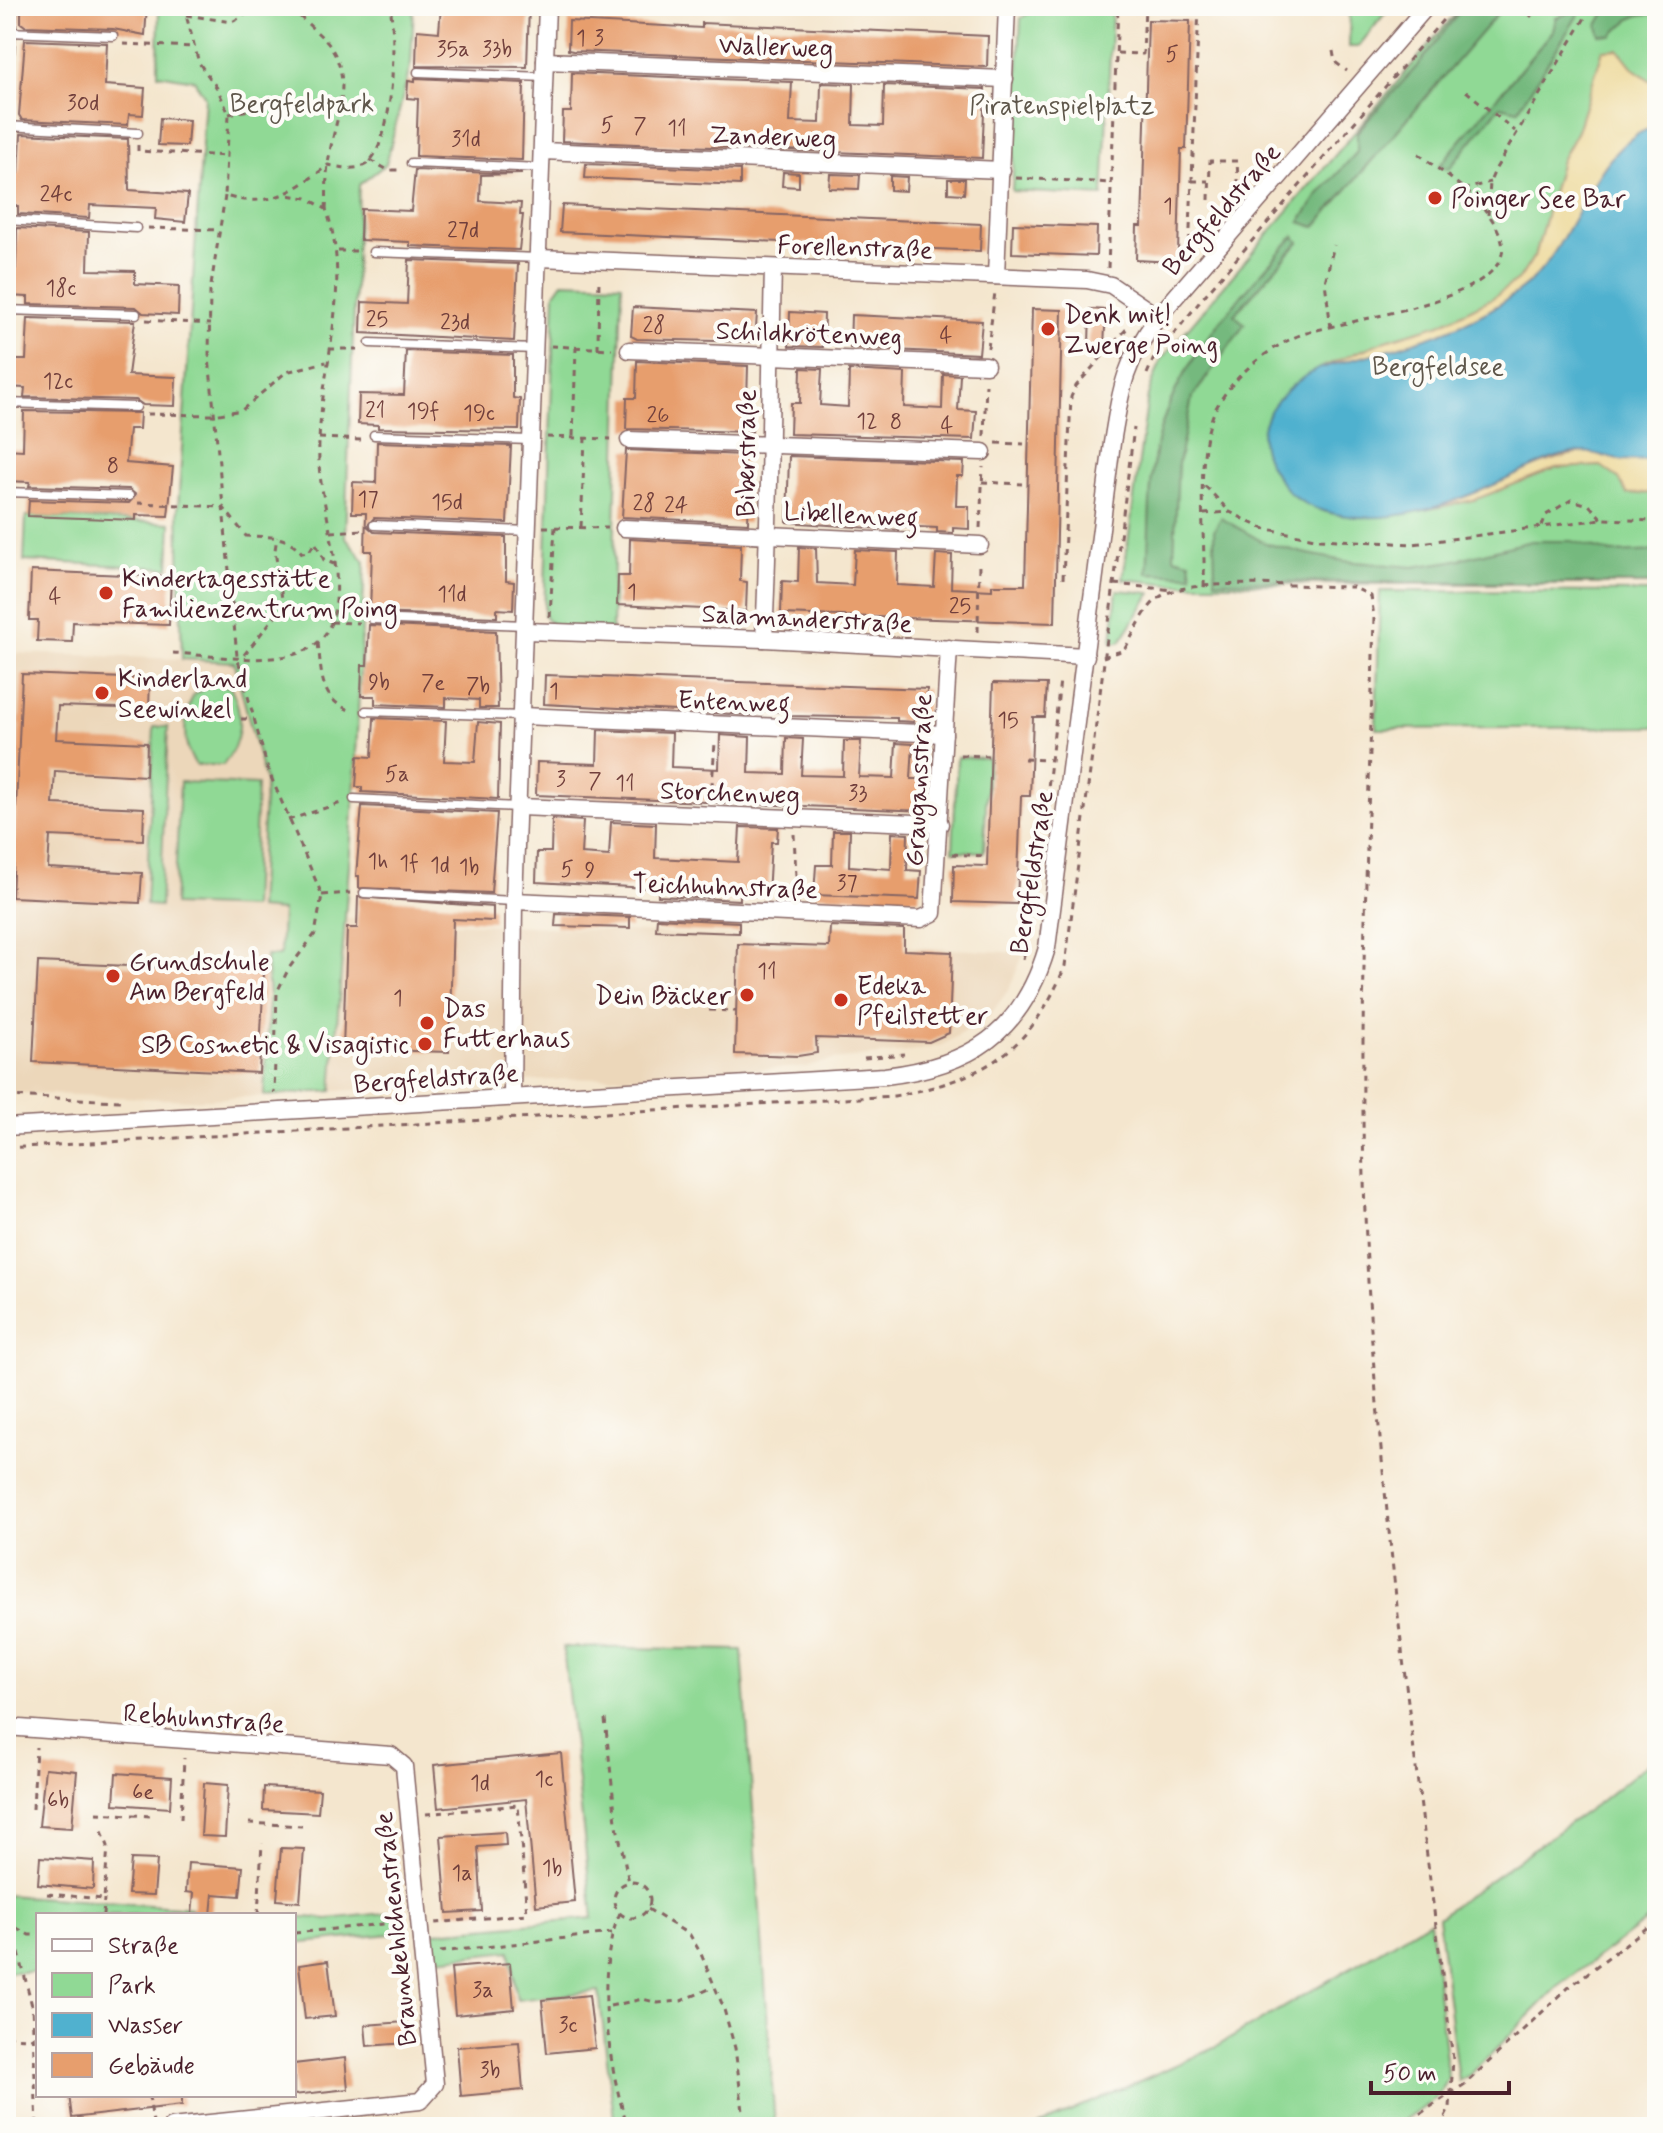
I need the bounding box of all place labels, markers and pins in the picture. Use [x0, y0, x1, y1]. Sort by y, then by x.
place label: Poinger See Bar [1451, 183, 1626, 219]
marker: Poinger See Bar [1426, 189, 1444, 207]
place label: Denk mit! Zwerge Poing [1064, 299, 1218, 363]
marker: Denk mit! Zwerge Poing [1039, 320, 1057, 338]
place label: Kindertagesstätte Familienzentrum Poing [122, 563, 398, 629]
marker: Kindertagesstätte Familienzentrum Poing [97, 584, 115, 602]
place label: Kinderland Seewinkel [118, 663, 247, 727]
marker: Kinderland Seewinkel [93, 684, 111, 702]
place label: Grundschule Am Bergfeld [129, 946, 270, 1010]
marker: Grundschule Am Bergfeld [104, 967, 122, 985]
place label: Edeka Pfeilstetter [857, 970, 989, 1034]
place label: Dein Bäcker [595, 980, 732, 1014]
marker: Dein Bäcker [738, 986, 756, 1004]
marker: Edeka Pfeilstetter [832, 991, 850, 1009]
place label: Das Futterhaus [443, 993, 570, 1057]
marker: Das Futterhaus [418, 1014, 436, 1032]
place label: SB Cosmetic & Visagistic [141, 1029, 409, 1065]
marker: SB Cosmetic & Visagistic [416, 1035, 434, 1053]

